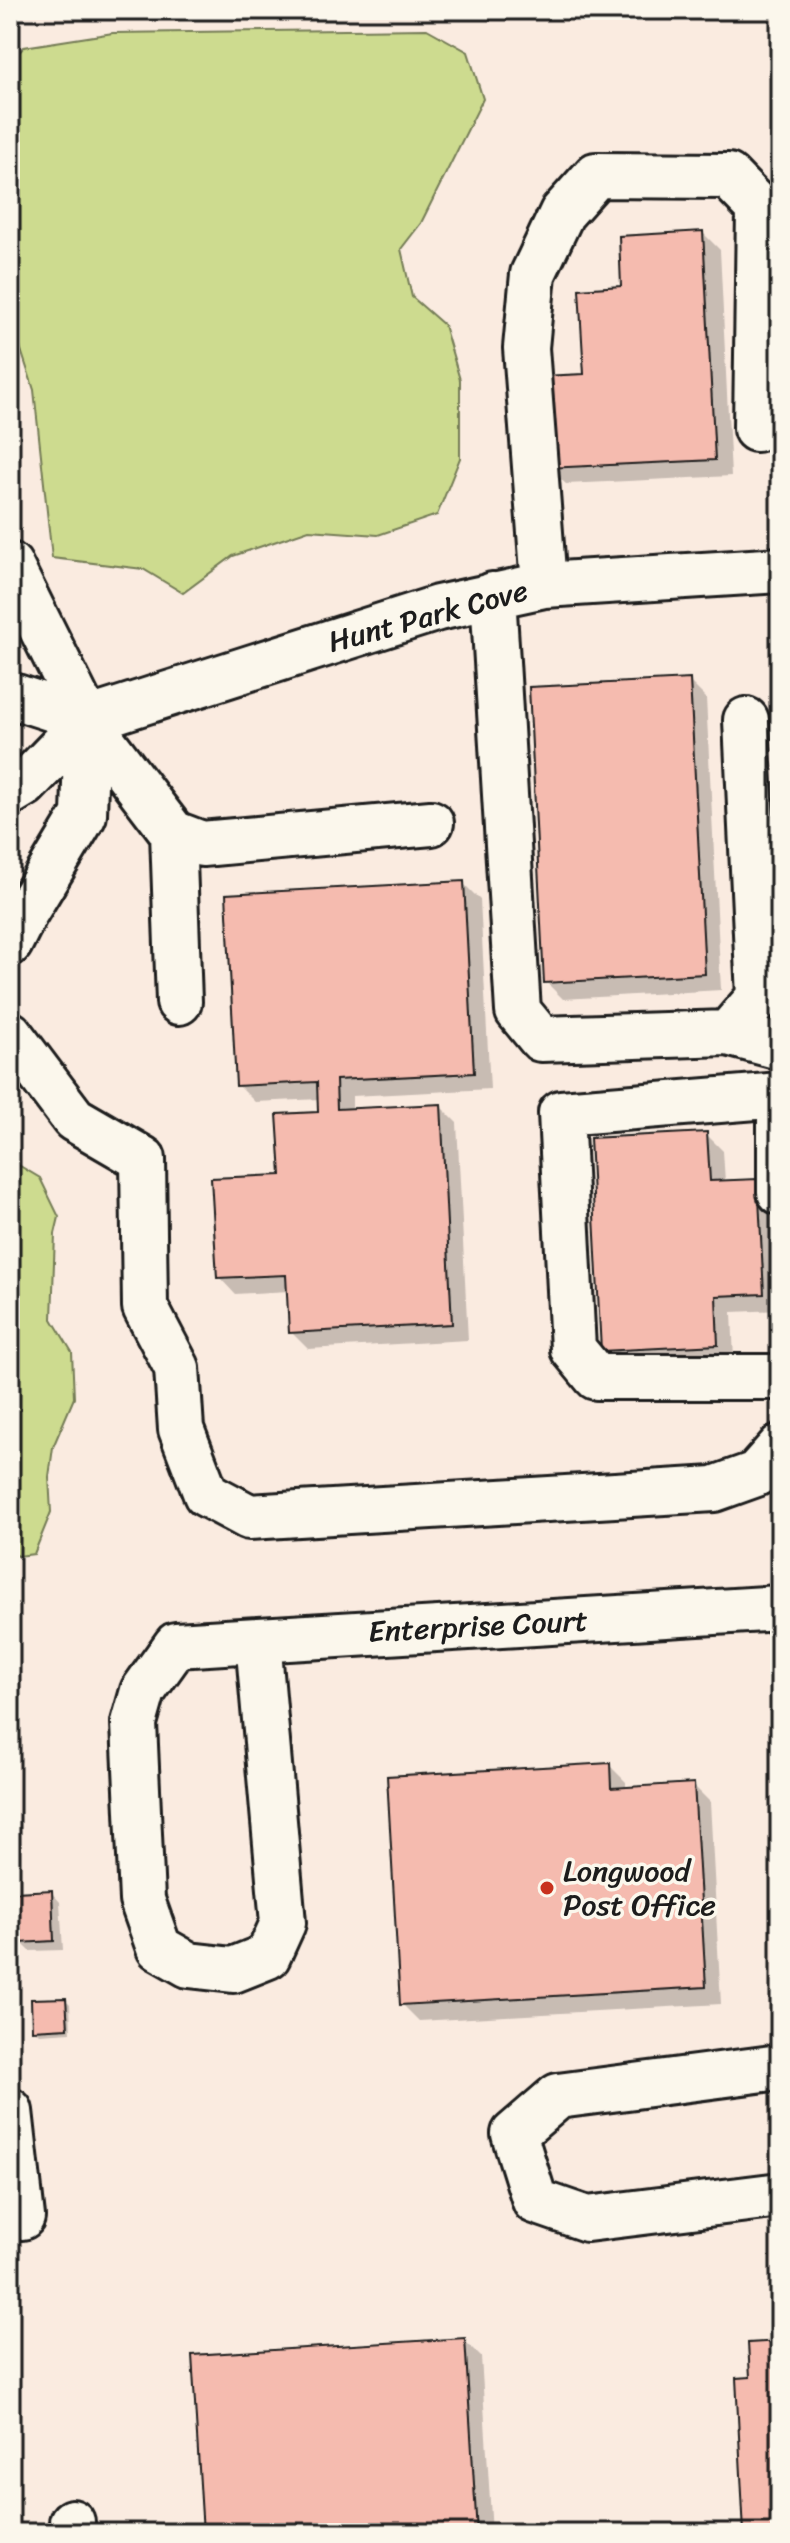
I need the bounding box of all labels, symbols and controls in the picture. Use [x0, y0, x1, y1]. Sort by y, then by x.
street label: Hunt Park Cove [322, 563, 534, 669]
street label: Enterprise Court [367, 1593, 589, 1659]
place label: Longwood Post Office [563, 1844, 716, 1932]
marker: Longwood Post Office [538, 1879, 556, 1897]

